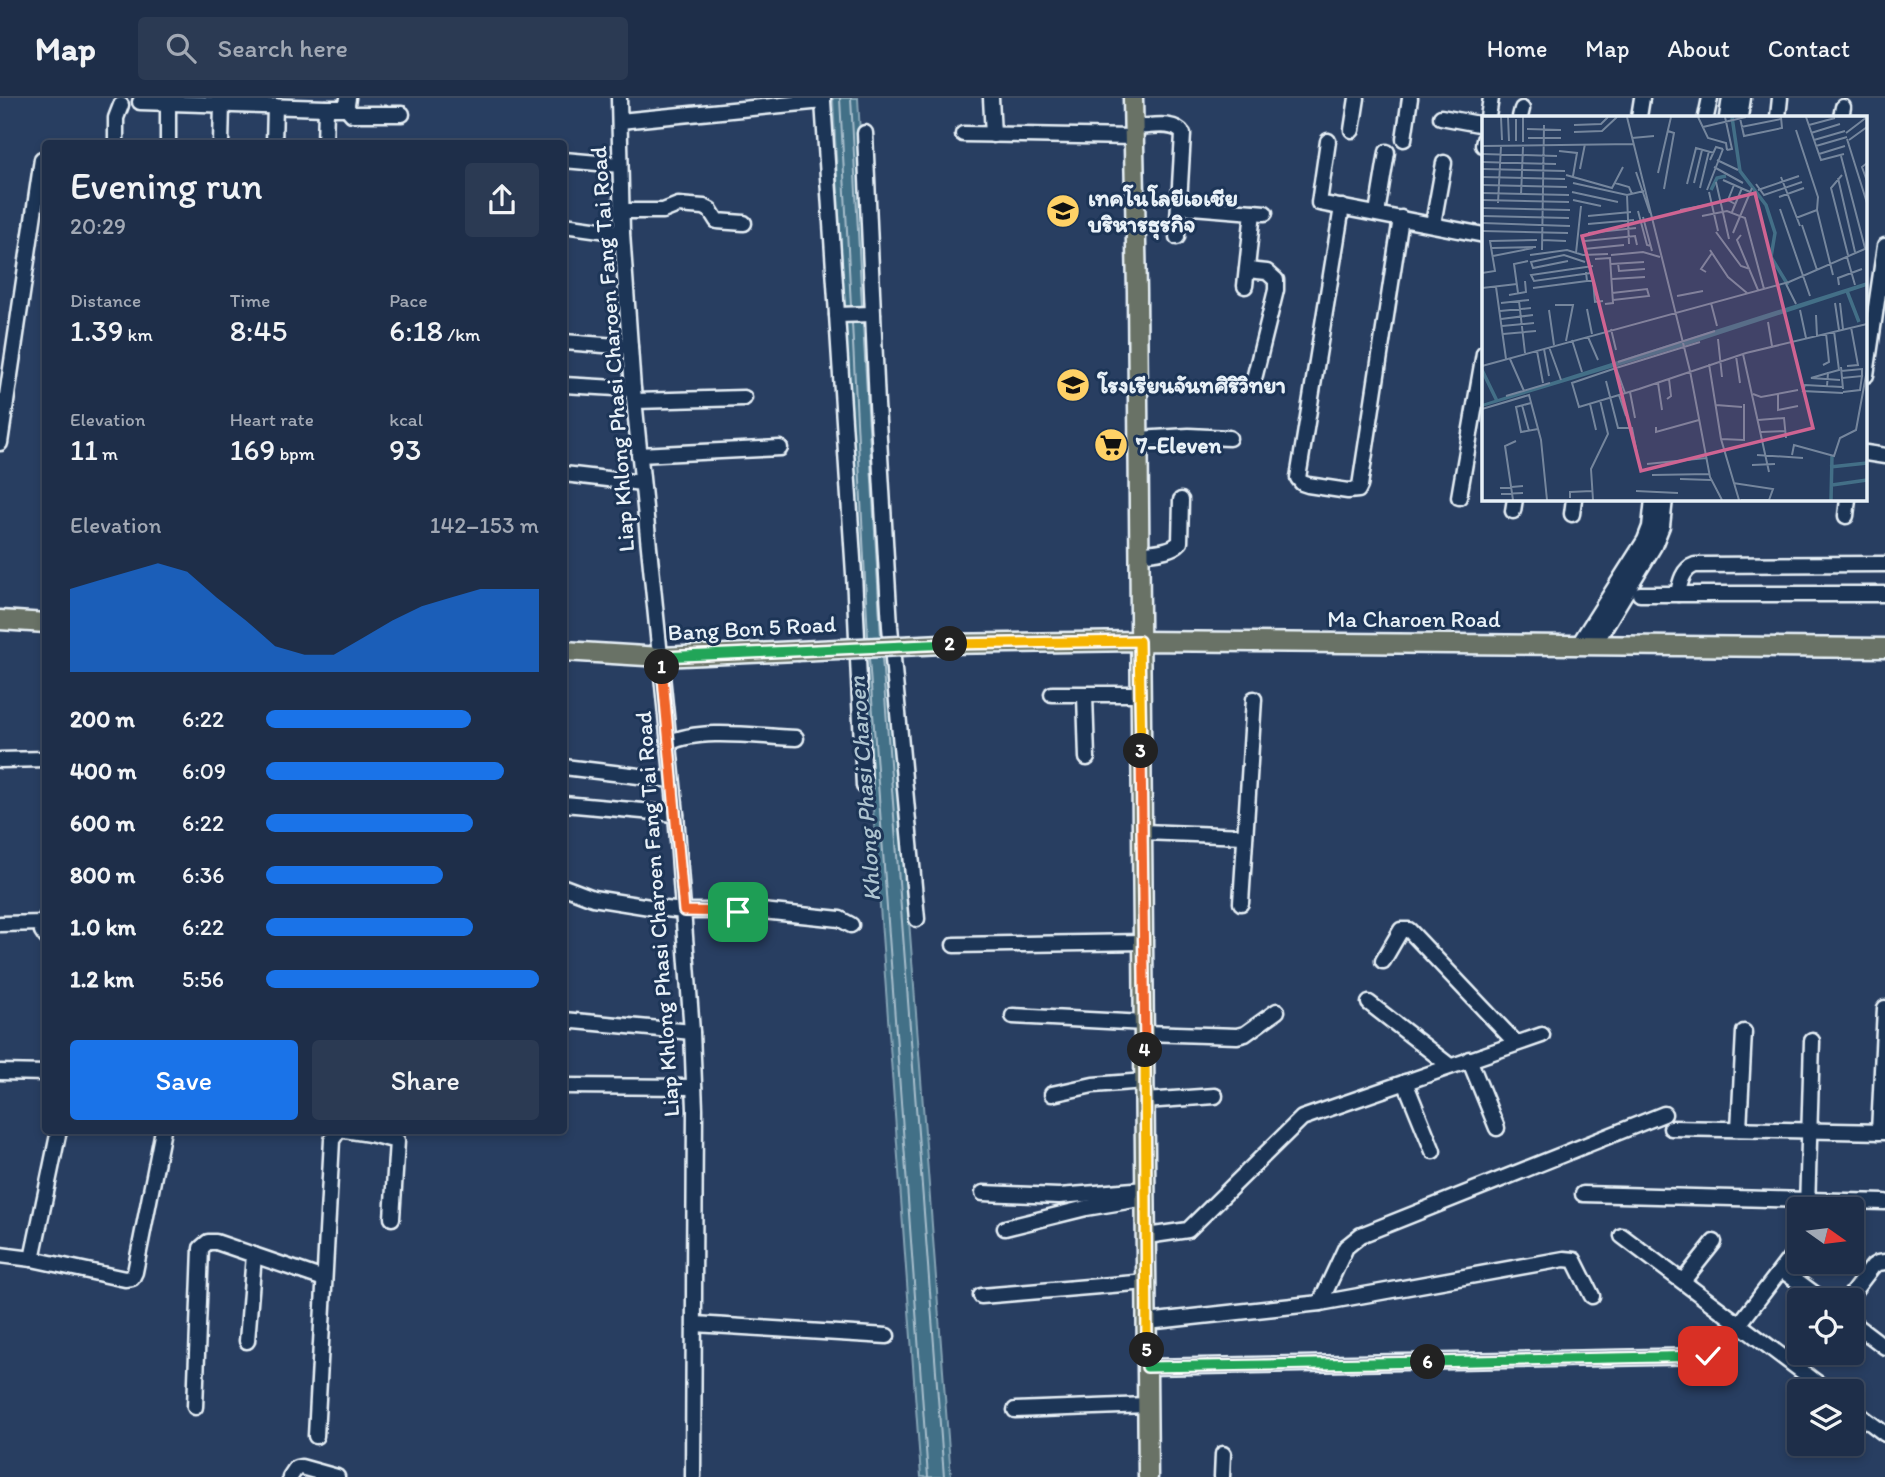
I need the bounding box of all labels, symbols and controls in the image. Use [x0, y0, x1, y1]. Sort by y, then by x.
search box [138, 17, 628, 80]
text: Map [35, 29, 96, 68]
icon: search [162, 29, 200, 67]
text: Search here [218, 32, 348, 64]
text: Home [1487, 34, 1547, 63]
text: Map [1585, 34, 1629, 63]
text: About [1667, 34, 1730, 63]
text: Contact [1768, 34, 1850, 63]
inset map [1482, 116, 1868, 500]
street label: Liap Khlong Phasi Charoen Fang Tai Road [584, 145, 640, 553]
text: Evening run [70, 163, 263, 209]
button: share [465, 163, 539, 237]
place label: เทคโนโลยีเอเชีย บริหารธุรกิจ [1087, 184, 1238, 241]
school or university icon: เทคโนโลยีเอเชีย บริหารธุรกิจ [1044, 192, 1082, 230]
text: 20:29 [70, 212, 126, 240]
text: Distance [70, 289, 141, 312]
text: Time [230, 289, 270, 312]
text: Pace [389, 289, 427, 312]
text: 1.39 [70, 312, 123, 349]
text: 8:45 [230, 312, 287, 349]
text: 6:18 [389, 312, 443, 349]
text: km [123, 323, 153, 346]
text: /km [443, 323, 480, 346]
school or university icon: โรงเรียนจันทศิริวิทยา [1054, 366, 1092, 404]
place label: โรงเรียนจันทศิริวิทยา [1097, 371, 1286, 399]
text: Elevation [70, 408, 146, 431]
text: Heart rate [230, 408, 314, 431]
text: kcal [389, 408, 423, 431]
supermarket icon: 7-Eleven [1092, 426, 1130, 464]
text: 11 [70, 431, 98, 468]
text: 169 [230, 431, 275, 468]
text: 93 [389, 431, 421, 468]
place label: 7-Eleven [1135, 431, 1222, 459]
text: m [98, 442, 118, 465]
text: bpm [275, 442, 315, 465]
text: Elevation [70, 511, 161, 539]
text: 142–153 m [430, 511, 539, 539]
street label: Ma Charoen Road [1327, 605, 1501, 633]
street label: Bang Bon 5 Road [667, 610, 837, 646]
pin: 2 [932, 626, 968, 662]
text: 2 [945, 632, 955, 655]
pin: 1 [644, 650, 680, 684]
text: 1 [657, 655, 666, 678]
water label: Khlong Phasi Charoen [842, 675, 886, 903]
text: 200 m [70, 705, 135, 733]
text: 6:22 [182, 705, 224, 733]
street label: Liap Khlong Phasi Charoen Fang Tai Road [629, 710, 685, 1118]
pin: 3 [1124, 734, 1158, 768]
text: 3 [1135, 739, 1146, 762]
text: 400 m [70, 757, 137, 785]
text: 6:09 [182, 757, 226, 785]
text: 600 m [70, 809, 135, 837]
text: 6:22 [182, 809, 224, 837]
text: 800 m [70, 861, 135, 889]
text: 6:36 [182, 861, 225, 889]
pin [708, 882, 768, 942]
icon: arrive [719, 893, 757, 931]
text: 1.0 km [70, 913, 136, 941]
text: 6:22 [182, 913, 224, 941]
text: 1.2 km [70, 965, 134, 993]
text: 5:56 [182, 965, 224, 993]
pin: 4 [1128, 1032, 1162, 1068]
text: 4 [1139, 1038, 1150, 1061]
button: Save [70, 1040, 298, 1120]
button: Share [312, 1040, 539, 1120]
north arrow [1787, 1197, 1864, 1274]
map controls [1787, 1197, 1864, 1456]
button: locate [1787, 1288, 1864, 1365]
pin [1678, 1326, 1738, 1386]
pin: 5 [1130, 1332, 1164, 1368]
icon: check [1689, 1337, 1727, 1375]
text: 5 [1142, 1338, 1151, 1361]
pin: 6 [1410, 1344, 1446, 1380]
text: 6 [1422, 1350, 1433, 1373]
button: layers [1787, 1379, 1864, 1456]

